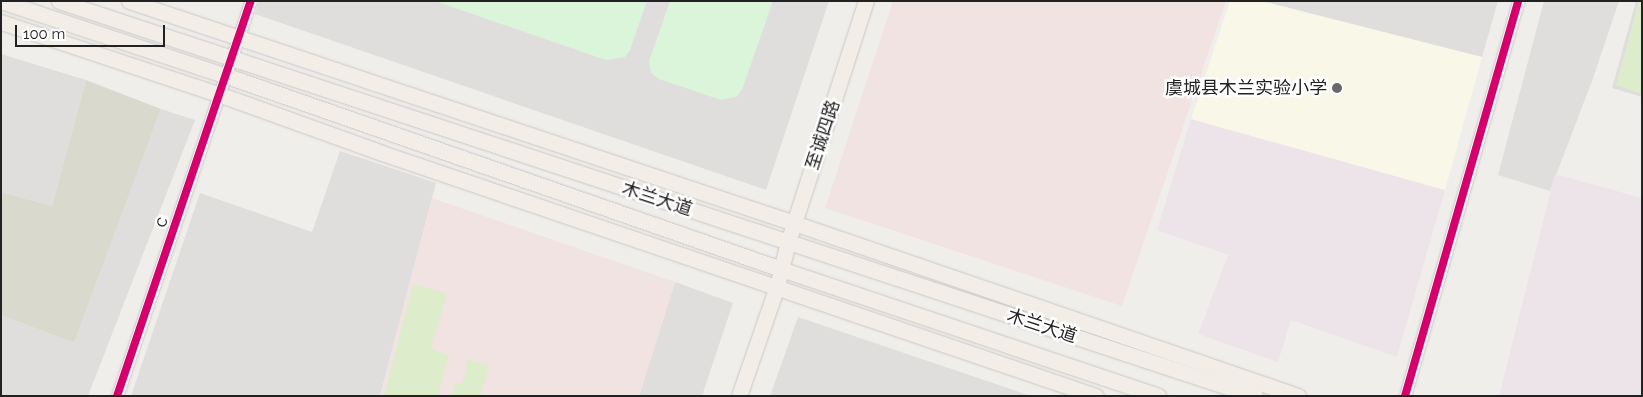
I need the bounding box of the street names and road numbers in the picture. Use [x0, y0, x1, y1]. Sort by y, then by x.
street label: 至诚四路 [802, 97, 844, 173]
street label: 木兰大道 [619, 178, 695, 220]
street label: c [149, 214, 173, 230]
street label: 木兰大道 [1004, 305, 1080, 347]

